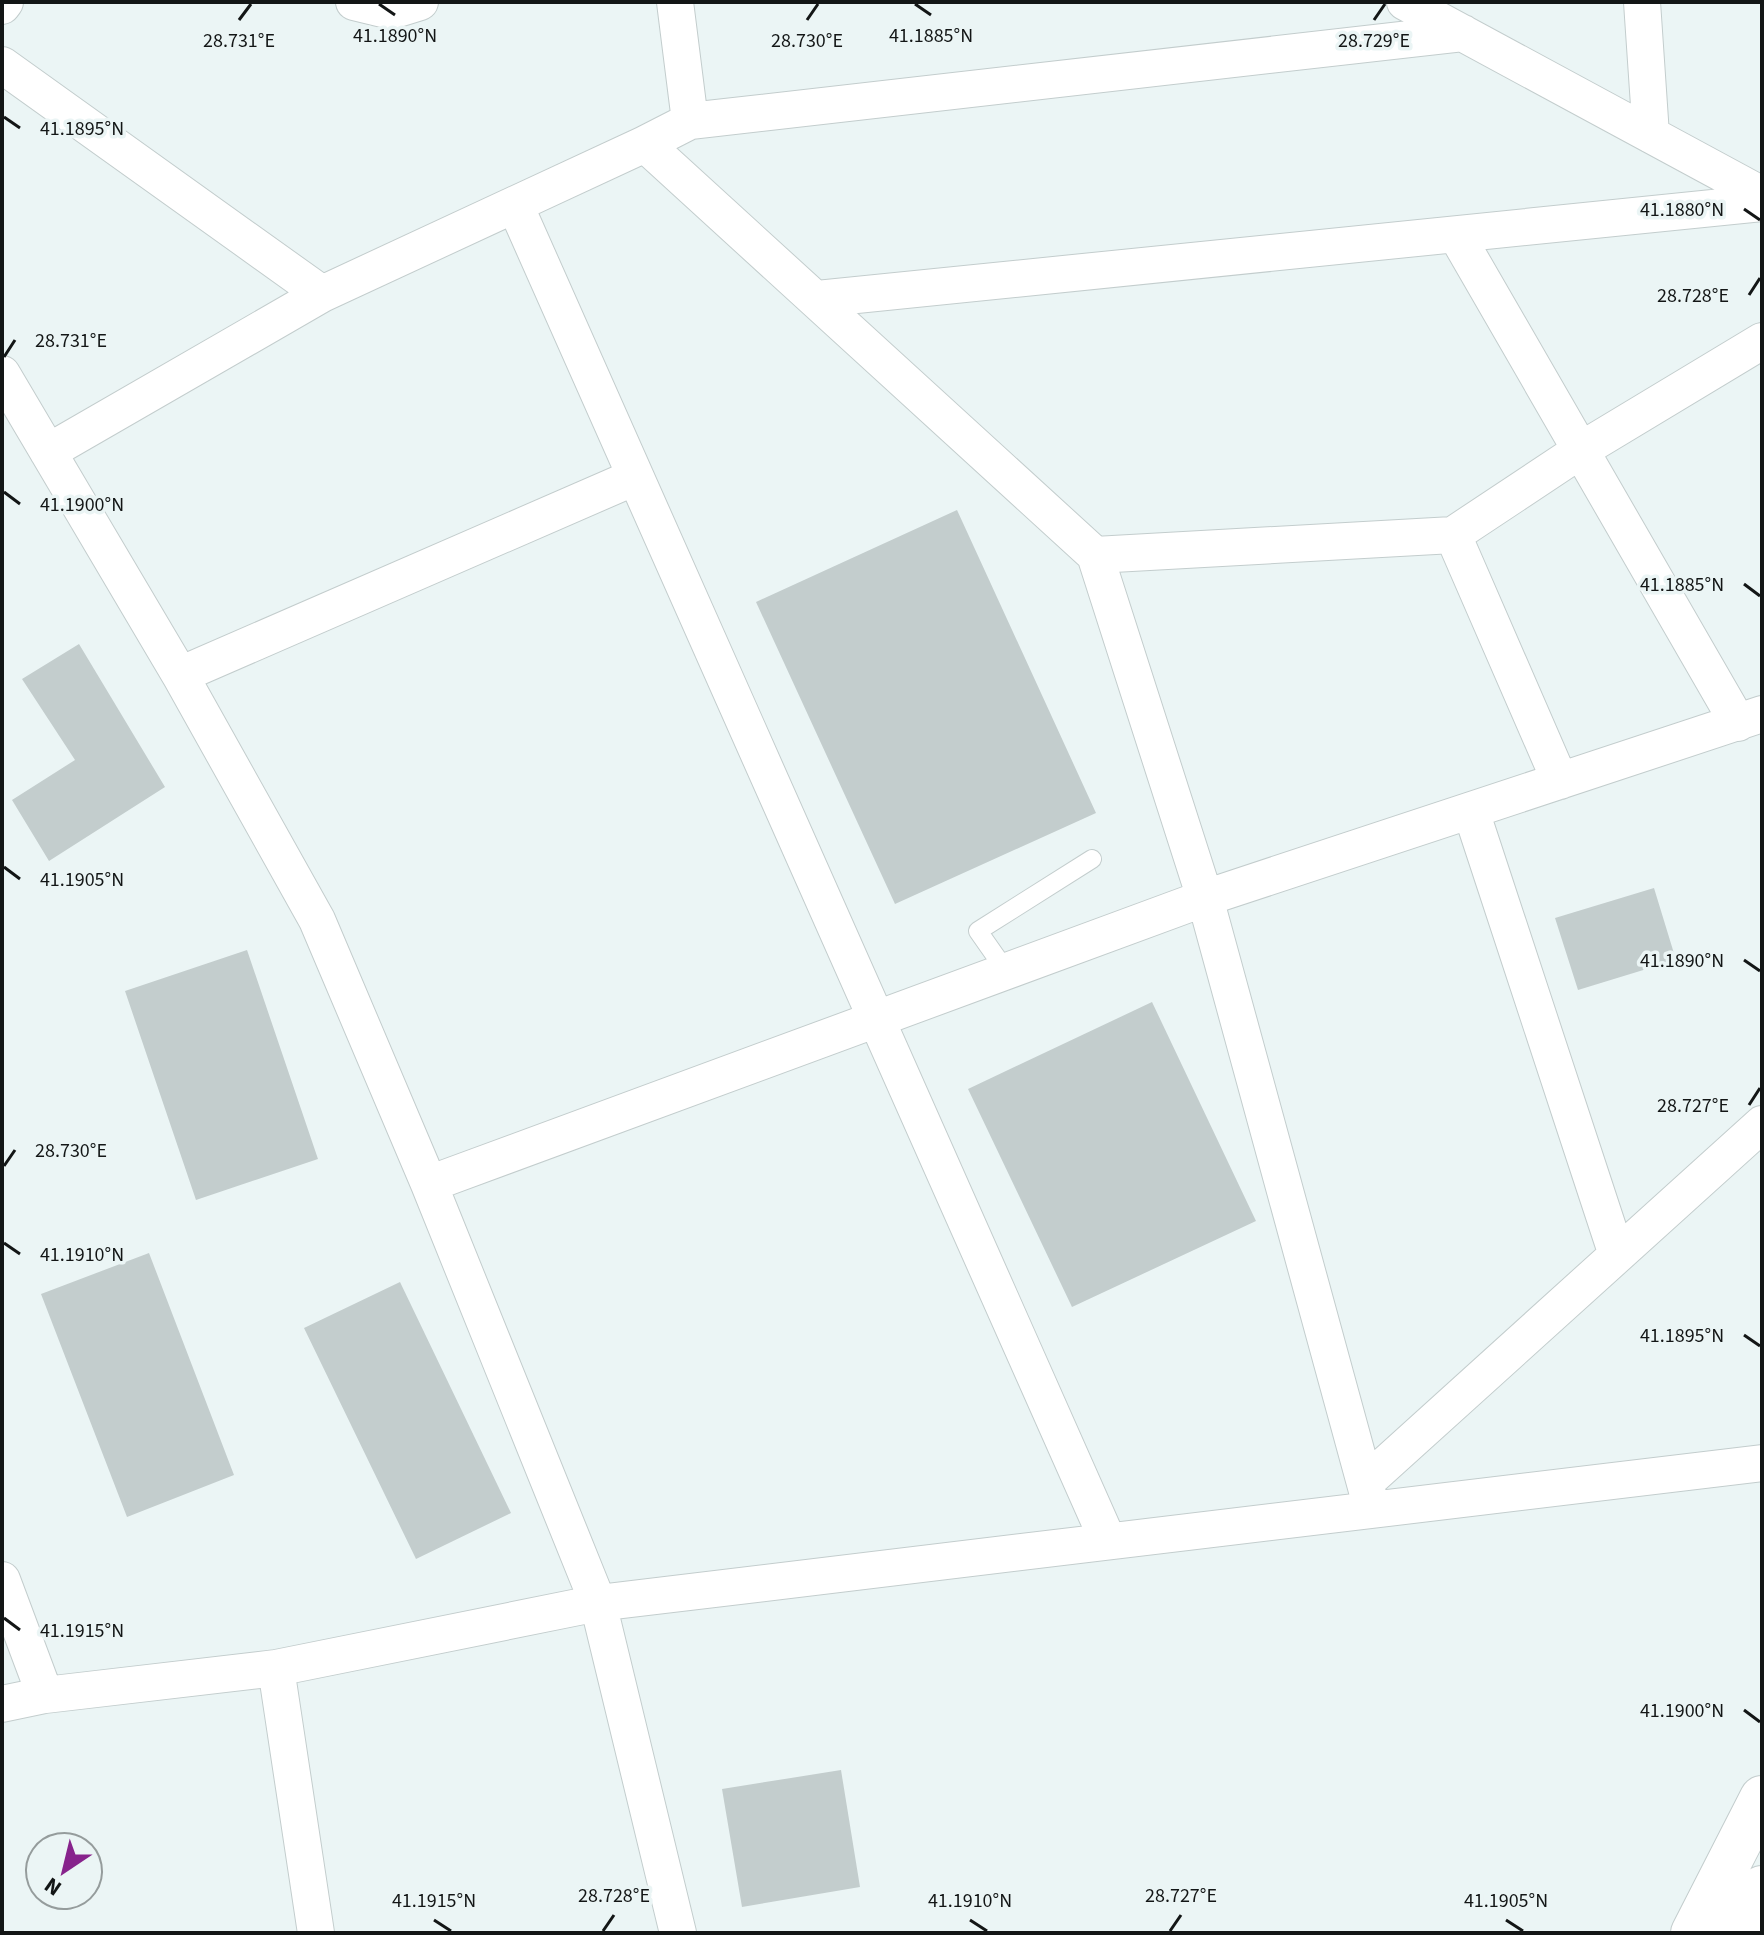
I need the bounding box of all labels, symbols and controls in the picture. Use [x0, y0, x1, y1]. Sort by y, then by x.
text: 41.1890°N [353, 22, 437, 50]
text: 41.1885°N [889, 22, 973, 50]
text: 28.731°E [203, 27, 275, 55]
text: 28.730°E [771, 27, 843, 55]
text: 28.729°E [1338, 27, 1410, 55]
text: 41.1895°N [40, 115, 124, 143]
text: 41.1880°N [1640, 196, 1724, 224]
text: 28.728°E [1657, 282, 1729, 310]
text: 28.731°E [35, 327, 107, 355]
text: 41.1900°N [40, 491, 124, 519]
text: 41.1885°N [1640, 571, 1724, 599]
text: 41.1905°N [40, 866, 124, 894]
text: 41.1890°N [1640, 947, 1724, 975]
text: 28.727°E [1657, 1092, 1729, 1120]
text: 28.730°E [35, 1137, 107, 1165]
text: 41.1910°N [40, 1241, 124, 1269]
text: 41.1895°N [1640, 1322, 1724, 1350]
text: 41.1915°N [40, 1617, 124, 1645]
text: 41.1900°N [1640, 1697, 1724, 1725]
north arrow [24, 1831, 104, 1911]
text: N [38, 1869, 68, 1904]
text: 28.728°E [578, 1882, 650, 1910]
text: 28.727°E [1145, 1882, 1217, 1910]
text: 41.1915°N [392, 1887, 476, 1915]
text: 41.1910°N [928, 1887, 1012, 1915]
text: 41.1905°N [1464, 1887, 1548, 1915]

